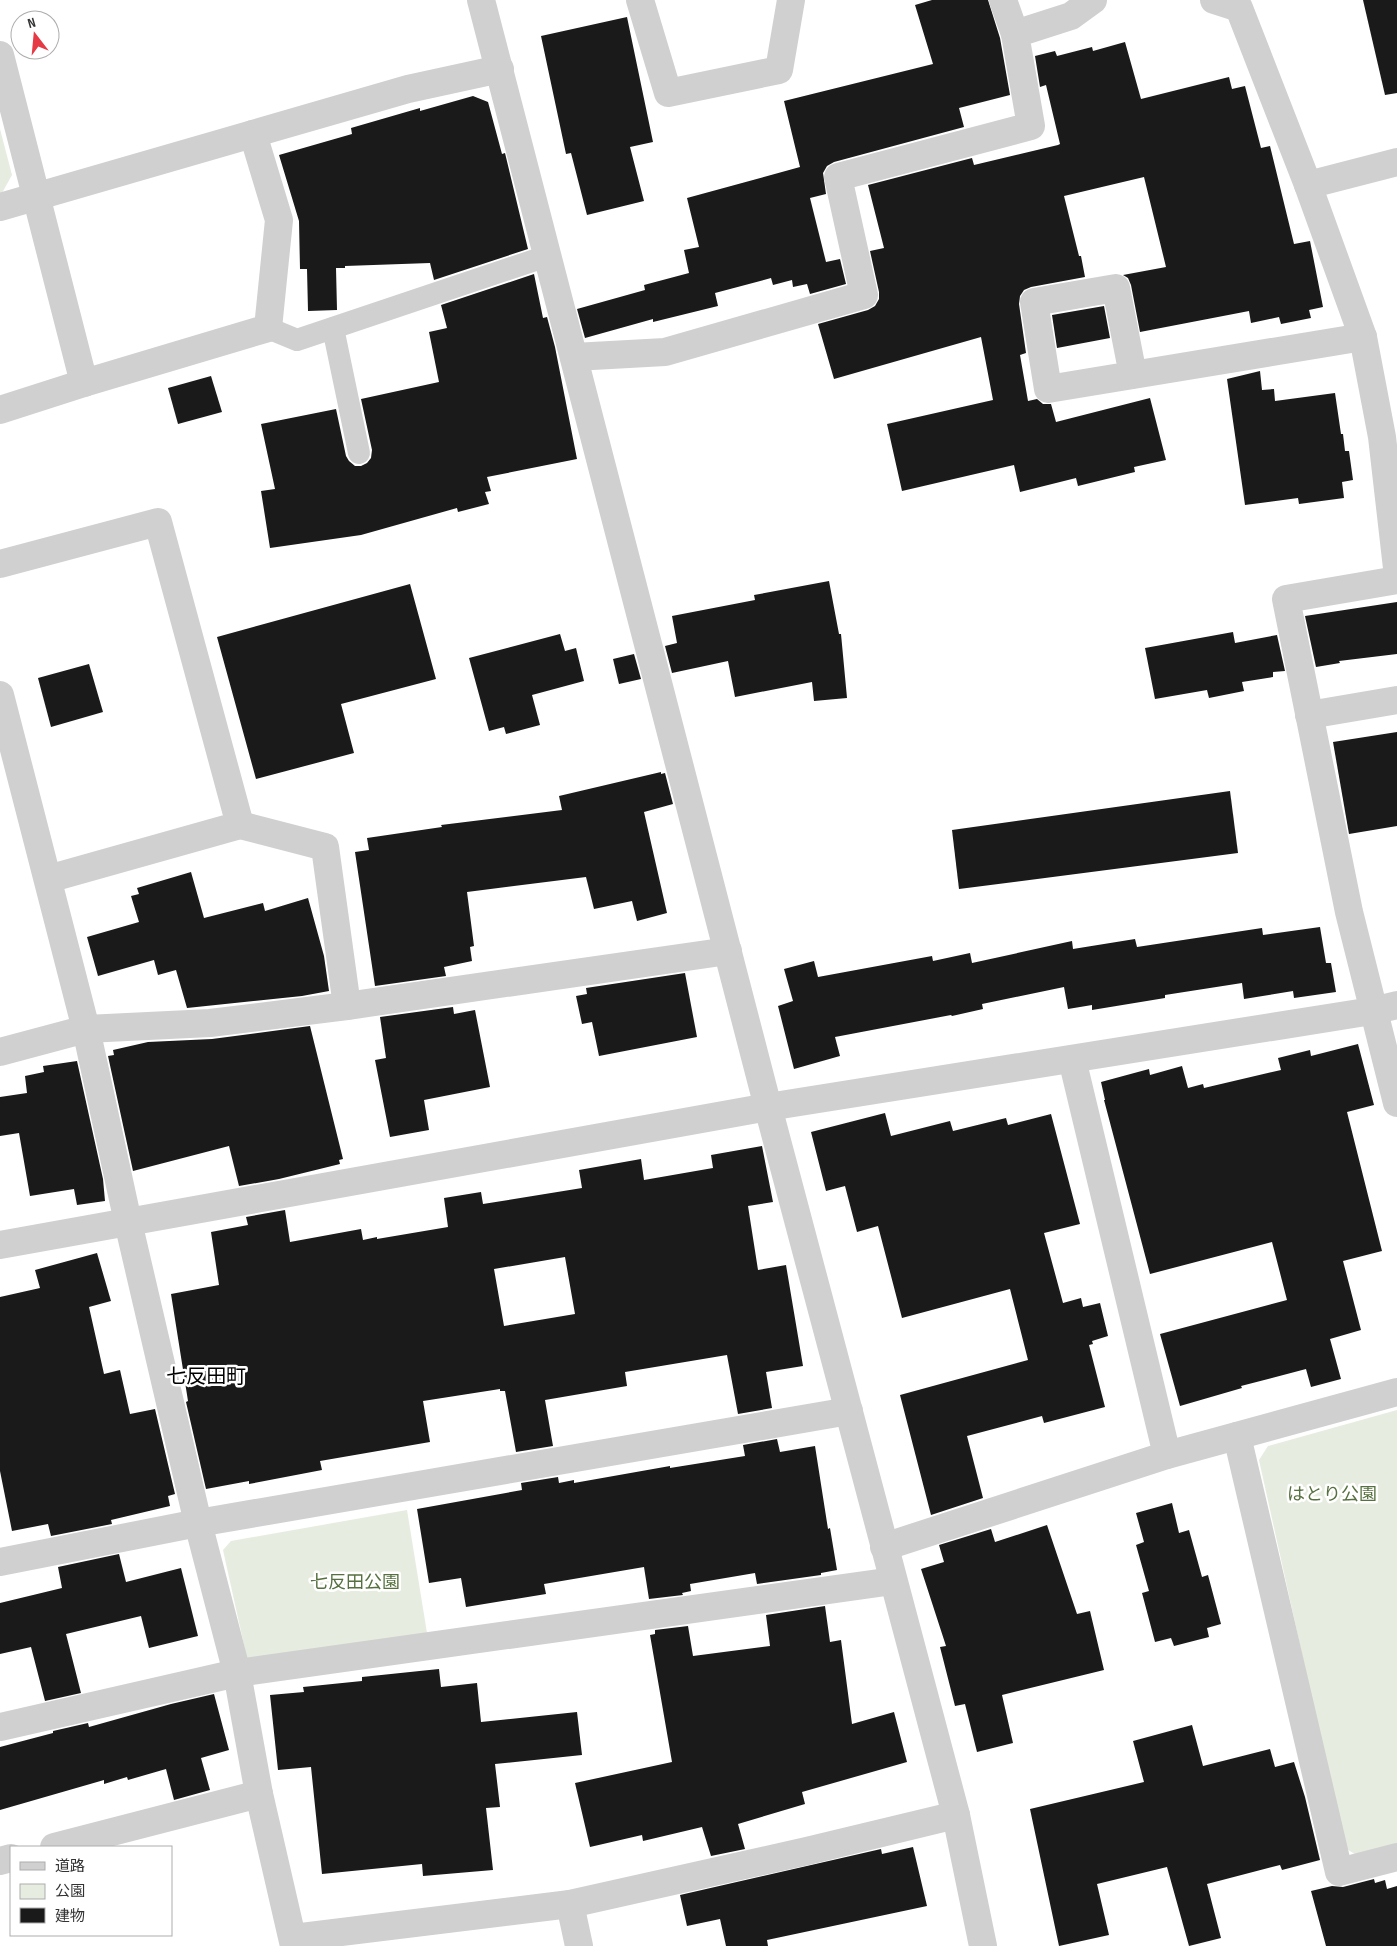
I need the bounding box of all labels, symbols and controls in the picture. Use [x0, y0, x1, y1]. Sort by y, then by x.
north arrow [10, 10, 60, 60]
text: N [26, 14, 37, 32]
district label: 七反田町 [166, 1365, 246, 1389]
park label: はとり公園 [1287, 1484, 1377, 1505]
park label: 七反田公園 [310, 1572, 400, 1593]
legend [10, 1846, 172, 1936]
text: 道路 [55, 1857, 85, 1876]
text: 公園 [55, 1882, 85, 1901]
text: 建物 [55, 1907, 85, 1926]

